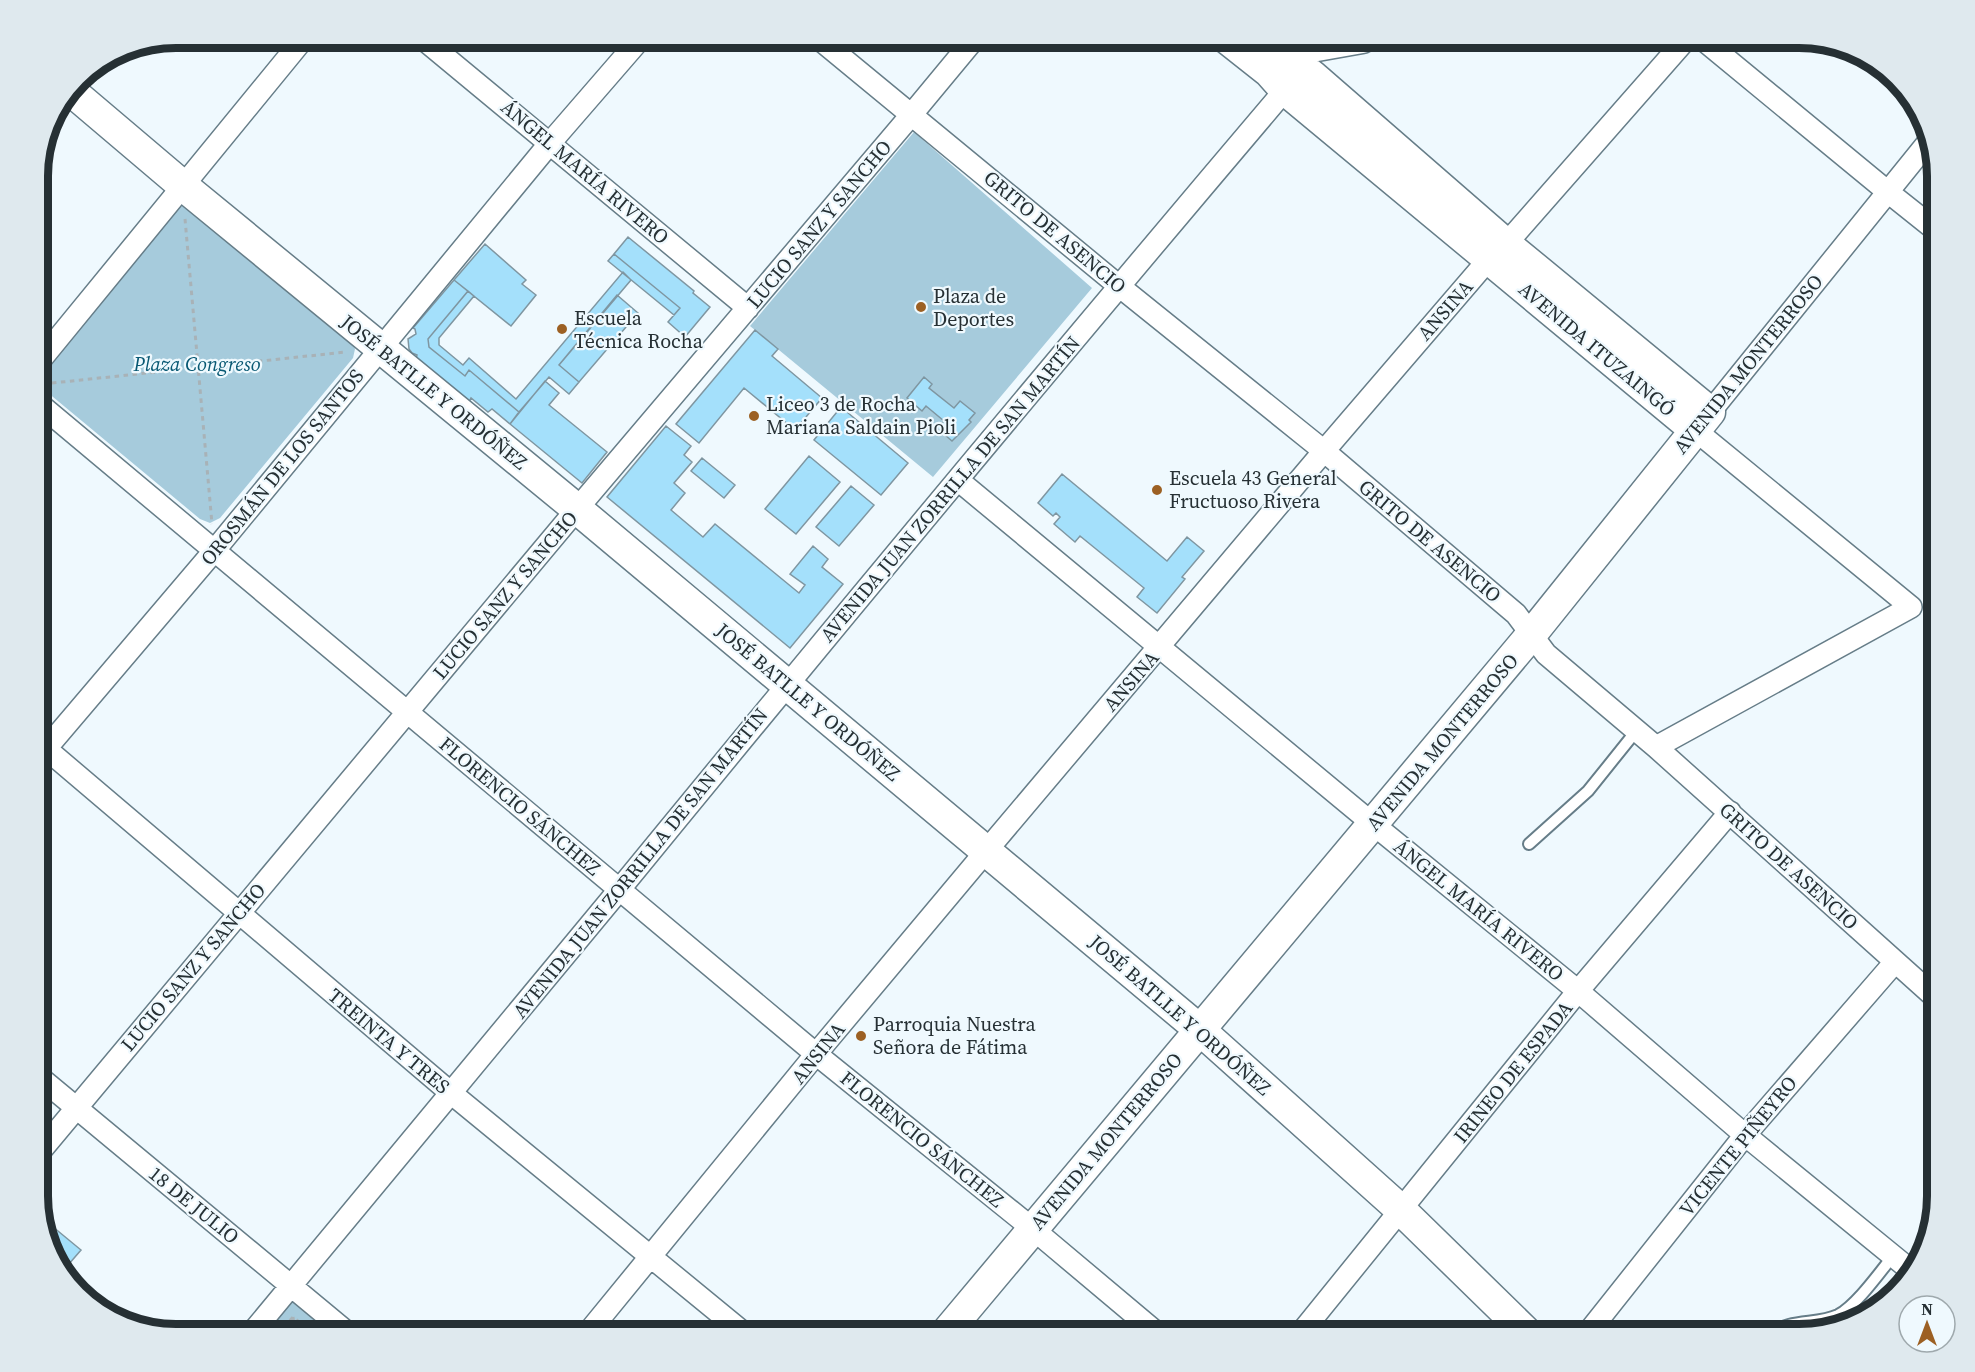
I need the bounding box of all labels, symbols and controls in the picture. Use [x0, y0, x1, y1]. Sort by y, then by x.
street label: ÁNGEL MARÍA RIVERO [495, 93, 675, 251]
street label: LUCIO SANZ Y SANCHO [740, 134, 898, 314]
street label: GRITO DE ASENCIO [978, 164, 1132, 300]
street label: AVENIDA MONTERROSO [1667, 268, 1829, 460]
street label: ANSINA [1411, 273, 1480, 346]
street label: AVENIDA ITUZAINGÓ [1513, 275, 1681, 423]
place label: Plaza de Deportes [933, 282, 1014, 333]
marker: Plaza de Deportes [914, 300, 928, 314]
place label: Escuela Técnica Rocha [574, 304, 704, 355]
street label: JOSÉ BATLLE Y ORDÓÑEZ [334, 307, 533, 476]
marker: Escuela Técnica Rocha [555, 322, 569, 336]
street label: AVENIDA JUAN ZORRILLA DE SAN MARTÍN [813, 330, 1087, 648]
park label: Plaza Congreso [133, 350, 261, 378]
street label: OROSMÁN DE LOS SANTOS [194, 363, 370, 571]
place label: Liceo 3 de Rocha Mariana Saldain Pioli [766, 390, 956, 441]
marker: Liceo 3 de Rocha Mariana Saldain Pioli [747, 409, 761, 423]
place label: Escuela 43 General Fructuoso Rivera [1169, 464, 1337, 515]
street label: GRITO DE ASENCIO [1353, 473, 1507, 609]
marker: Escuela 43 General Fructuoso Rivera [1150, 483, 1164, 497]
street label: LUCIO SANZ Y SANCHO [426, 505, 584, 685]
street label: JOSÉ BATLLE Y ORDÓÑEZ [709, 616, 906, 787]
street label: ANSINA [1097, 644, 1166, 717]
street label: AVENIDA MONTERROSO [1359, 647, 1525, 837]
street label: AVENIDA JUAN ZORRILLA DE SAN MARTÍN [506, 702, 774, 1024]
street label: FLORENCIO SÁNCHEZ [433, 730, 607, 882]
street label: GRITO DE ASENCIO [1713, 796, 1865, 936]
street label: ÁNGEL MARÍA RIVERO [1388, 833, 1570, 987]
street label: LUCIO SANZ Y SANCHO [114, 877, 272, 1057]
street label: JOSÉ BATLLE Y ORDÓÑEZ [1082, 927, 1277, 1102]
street label: TREINTA Y TRES [322, 982, 456, 1100]
street label: IRINEO DE ESPADA [1447, 994, 1580, 1149]
place label: Parroquia Nuestra Señora de Fátima [873, 1010, 1037, 1061]
street label: ANSINA [784, 1016, 852, 1090]
marker: Parroquia Nuestra Señora de Fátima [854, 1029, 868, 1043]
street label: AVENIDA MONTERROSO [1023, 1046, 1189, 1236]
street label: FLORENCIO SÁNCHEZ [834, 1064, 1010, 1214]
street label: VICENTE PIÑEYRO [1673, 1070, 1803, 1222]
street label: 18 DE JULIO [143, 1160, 245, 1250]
north arrow [1897, 1294, 1957, 1354]
text: N [1921, 1298, 1933, 1320]

